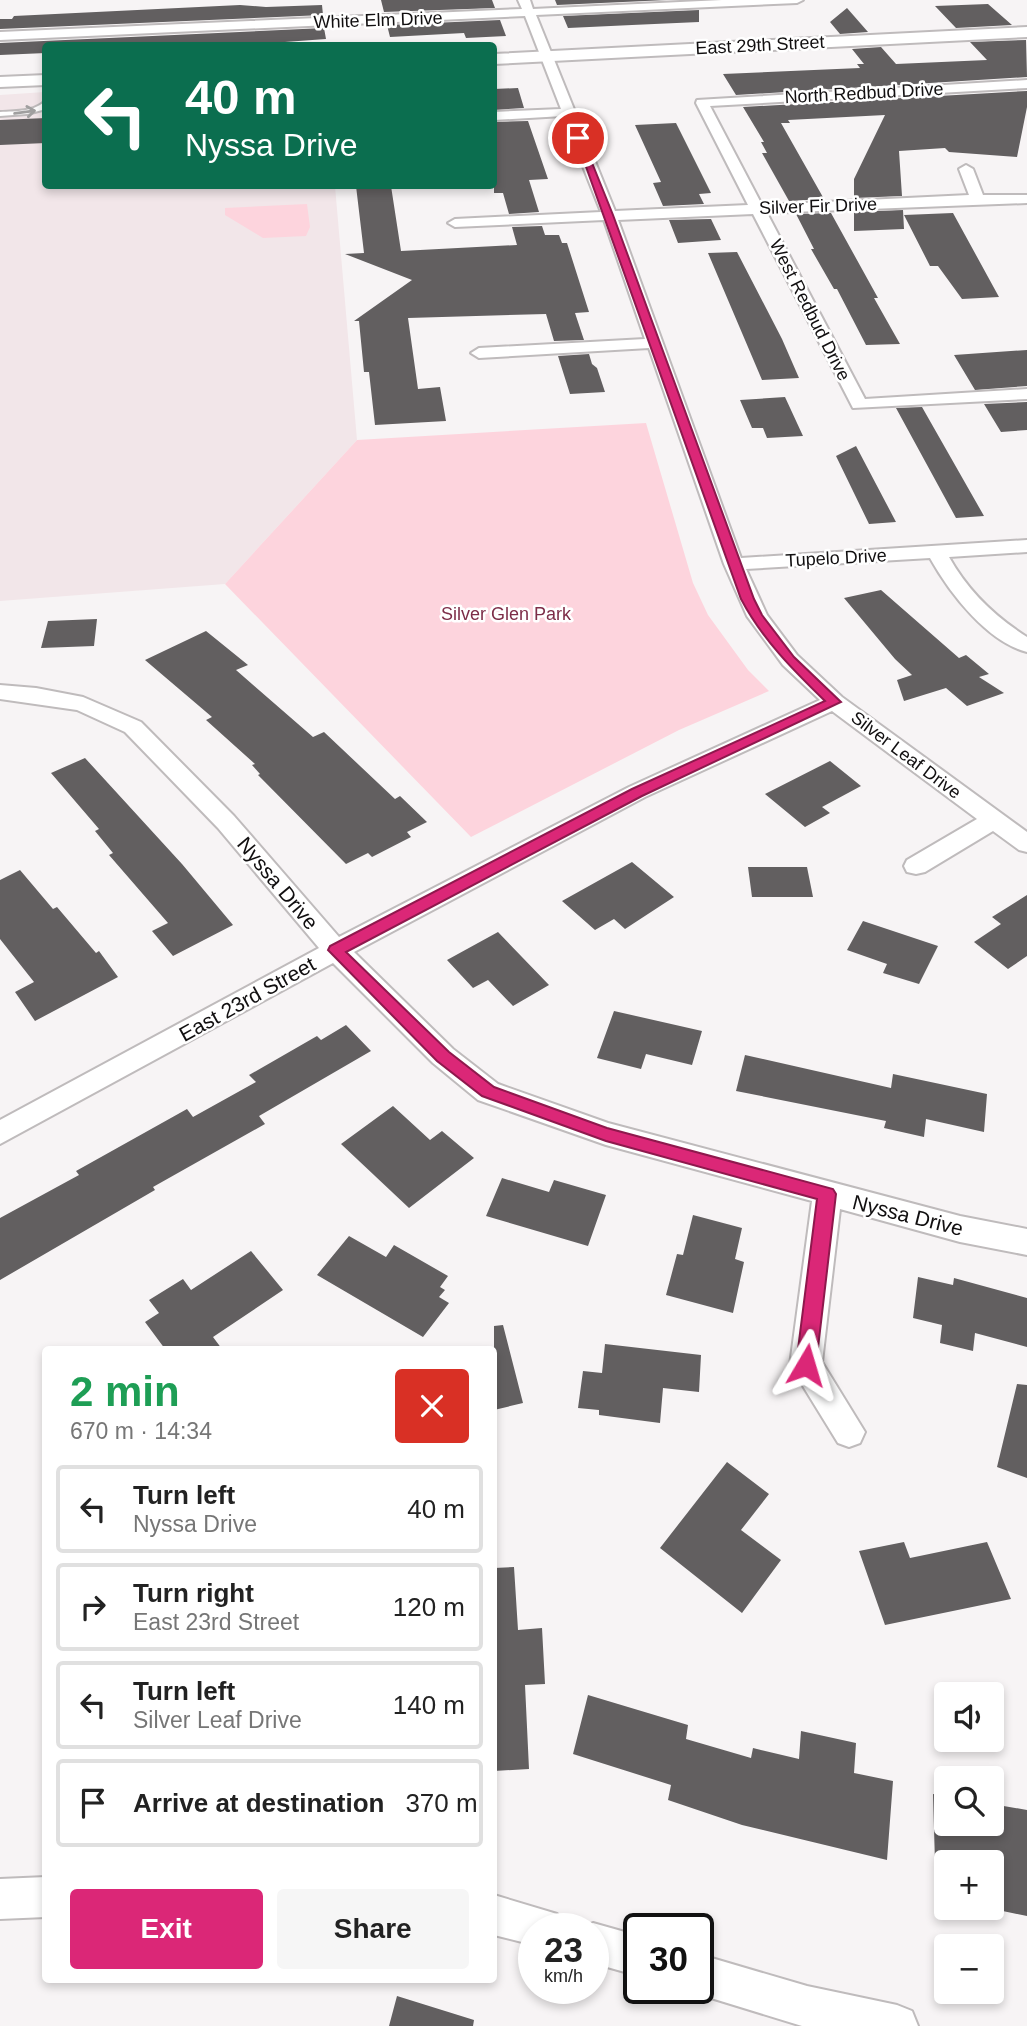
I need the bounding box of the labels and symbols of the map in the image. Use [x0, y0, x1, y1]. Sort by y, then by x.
street label: White Elm Drive [313, 8, 443, 32]
street label: East 29th Street [695, 32, 825, 58]
street label: North Redbud Drive [784, 79, 944, 107]
one-way arrow [13, 105, 36, 118]
pin [548, 108, 608, 168]
street label: Silver Fir Drive [759, 194, 877, 218]
street label: West Redbud Drive [766, 236, 854, 384]
street label: Tupelo Drive [785, 545, 887, 571]
park label: Silver Glen Park [441, 604, 572, 624]
street label: Silver Leaf Drive [847, 707, 965, 803]
street label: Nyssa Drive [233, 832, 323, 934]
street label: East 23rd Street [175, 952, 319, 1046]
street label: Nyssa Drive [850, 1190, 966, 1240]
position arrow [769, 1328, 843, 1402]
speed limit sign: 30 [623, 1913, 714, 2004]

